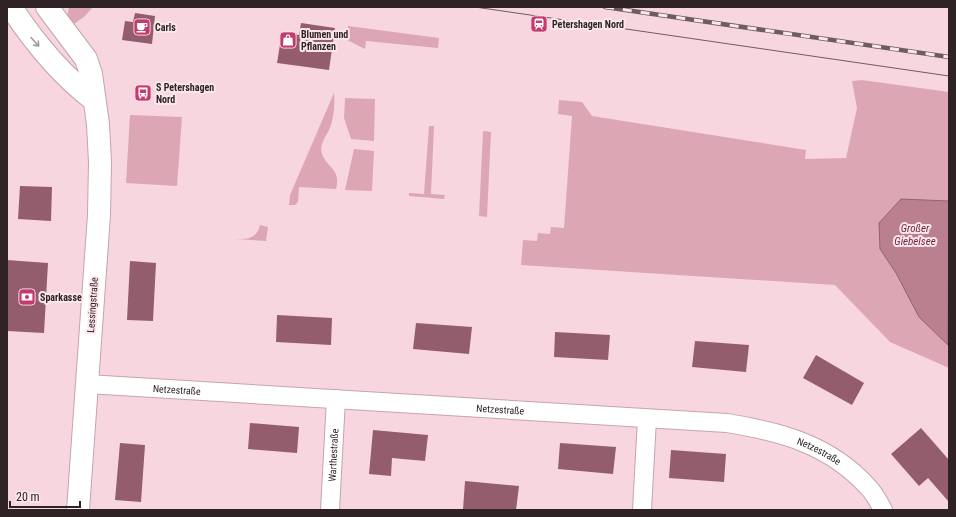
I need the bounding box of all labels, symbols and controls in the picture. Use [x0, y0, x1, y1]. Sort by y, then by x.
station icon: Petershagen Nord [529, 14, 549, 34]
cafe icon: Carls [132, 17, 152, 37]
place label: Petershagen Nord [552, 19, 624, 30]
place label: Carls [155, 22, 176, 33]
place label: Blumen und Pflanzen [301, 29, 348, 52]
shop icon: Blumen und Pflanzen [278, 30, 298, 50]
one-way arrow [31, 36, 40, 47]
place label: S Petershagen Nord [156, 82, 214, 105]
bus stop icon: S Petershagen Nord [133, 83, 153, 103]
water label: Großer Giebelsee [894, 222, 936, 248]
street label: Lessingstraße [85, 277, 100, 333]
bank icon: Sparkasse [17, 287, 37, 307]
place label: Sparkasse [40, 292, 82, 303]
street label: Netzestraße [153, 383, 201, 397]
street label: Netzestraße [476, 403, 525, 417]
street label: Warthestraße [327, 428, 340, 482]
street label: Netzestraße [796, 436, 843, 467]
scale bar [10, 483, 80, 509]
text: 20 m [16, 490, 40, 504]

